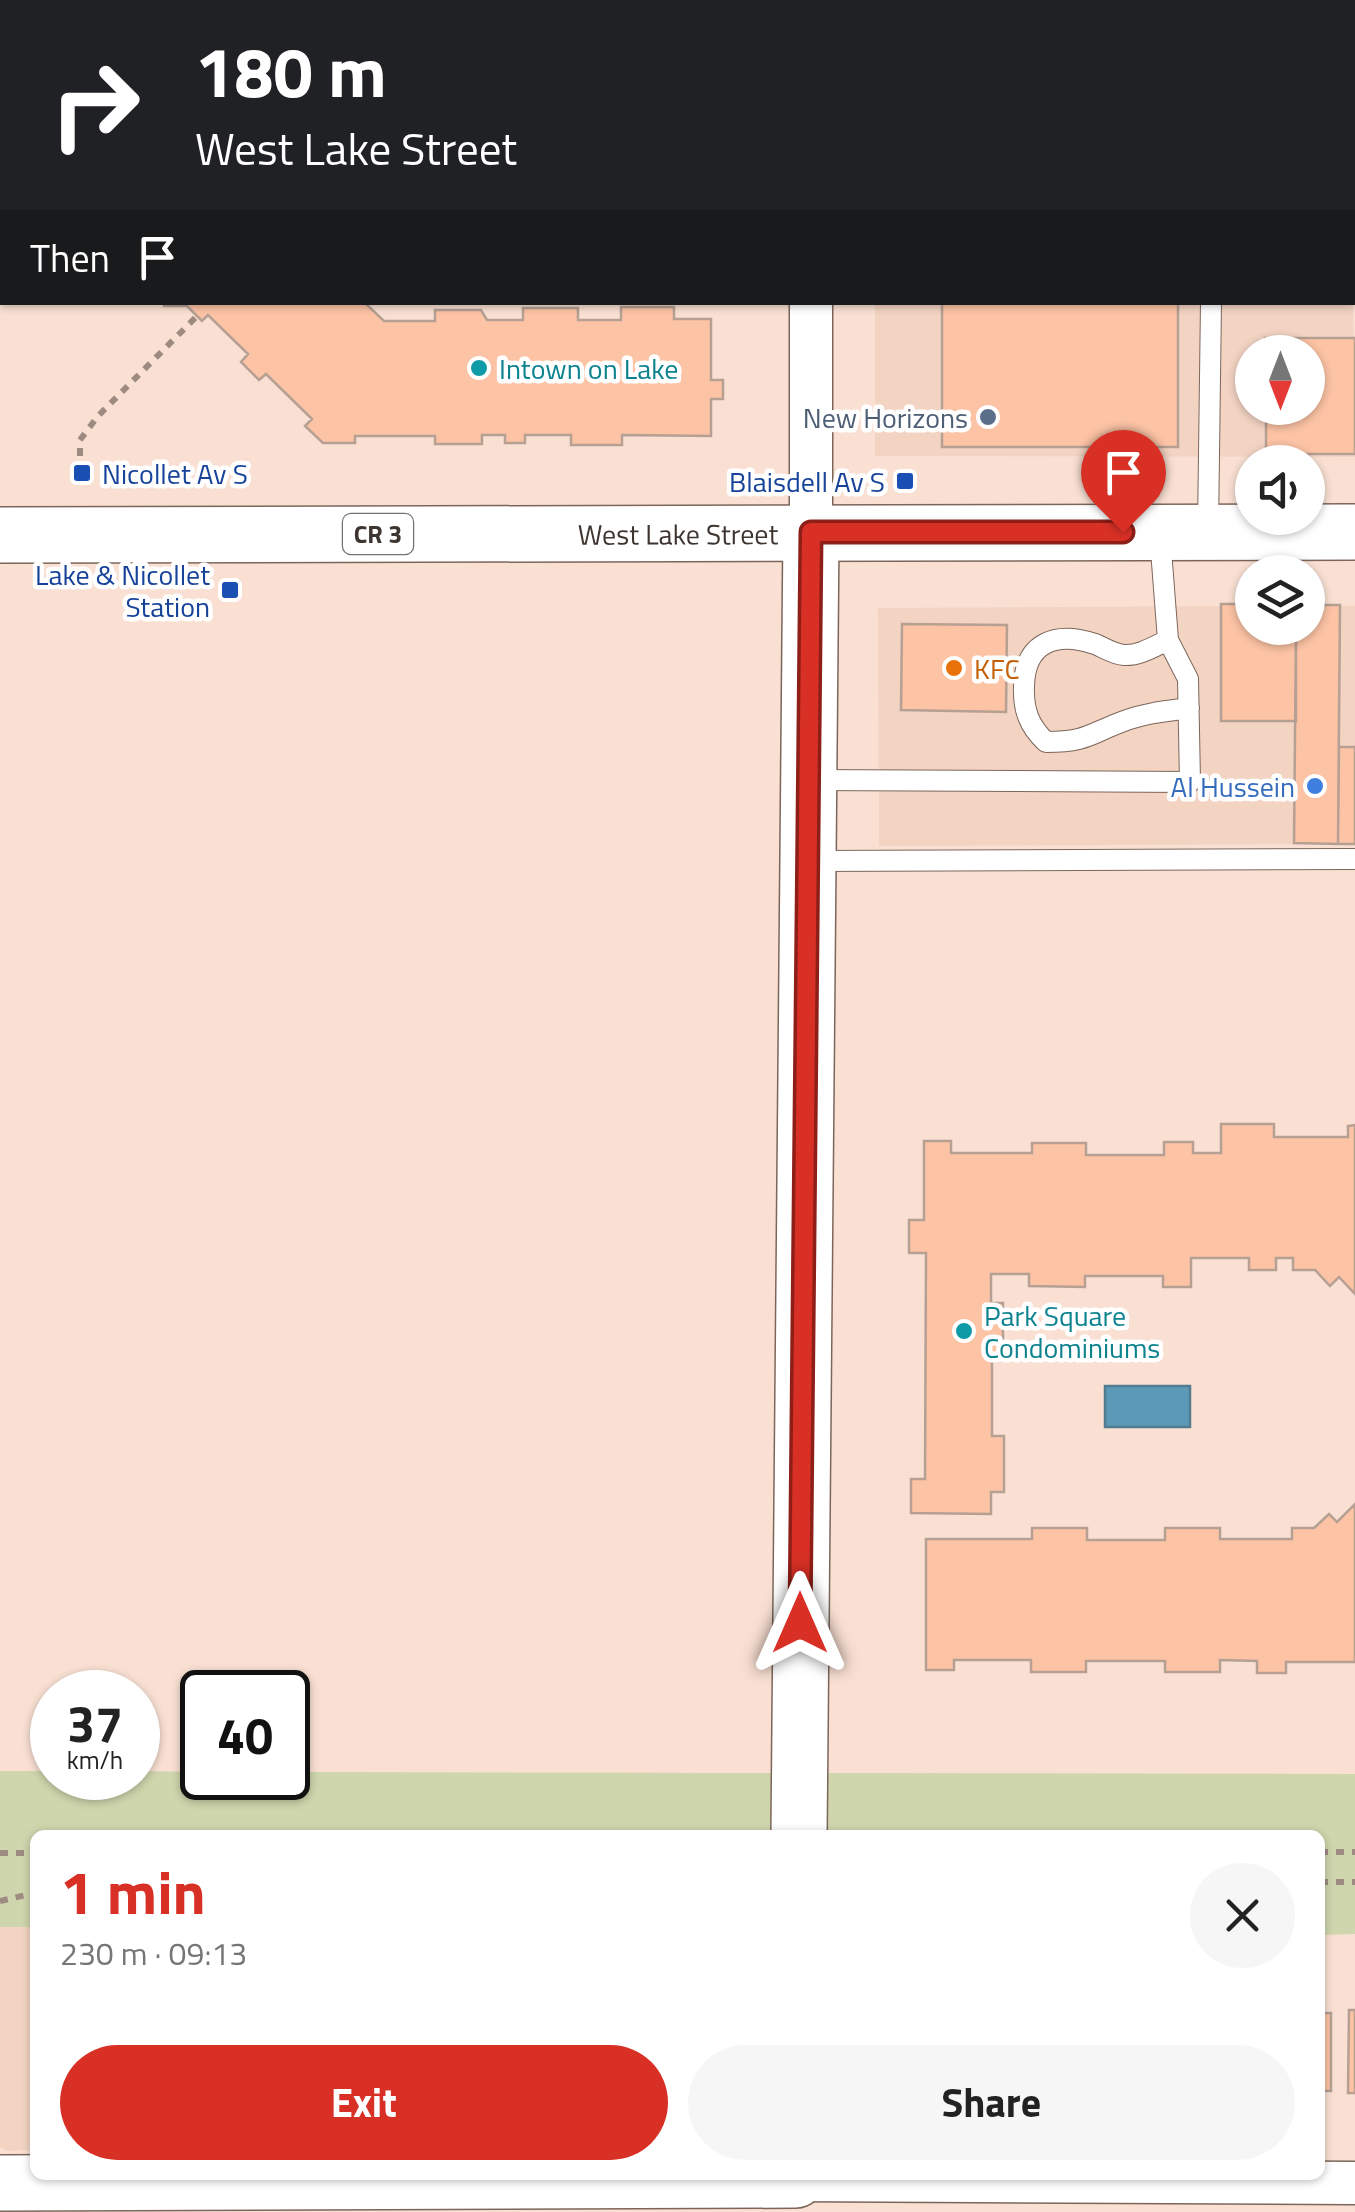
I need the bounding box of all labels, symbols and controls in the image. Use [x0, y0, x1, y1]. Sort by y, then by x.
text: 180 m [195, 18, 387, 124]
icon: right [30, 40, 160, 170]
text: West Lake Street [195, 114, 517, 182]
text: Then [30, 229, 110, 287]
icon: arrive [130, 230, 185, 285]
north arrow [1235, 335, 1325, 425]
map controls [1235, 335, 1325, 645]
place label: Intown on Lake [499, 347, 678, 390]
marker: Intown on Lake [468, 357, 490, 379]
place label: New Horizons [803, 396, 968, 439]
marker: New Horizons [977, 406, 999, 428]
pin [1081, 430, 1166, 533]
icon: arrive [1096, 445, 1151, 500]
button: sound [1235, 445, 1325, 535]
place label: Nicollet Av S [102, 452, 248, 495]
place label: Blaisdell Av S [729, 460, 885, 503]
marker: Nicollet Av S [71, 462, 93, 484]
marker: Blaisdell Av S [894, 470, 916, 492]
street label: West Lake Street [578, 512, 778, 555]
road number: CR 3 [343, 514, 413, 554]
place label: Lake & Nicollet Station [35, 553, 210, 628]
button: layers [1235, 555, 1325, 645]
marker: Lake & Nicollet Station [219, 579, 241, 601]
place label: KFC [974, 647, 1020, 690]
marker: KFC [943, 657, 965, 679]
place label: Al Hussein [1171, 765, 1295, 808]
marker: Al Hussein [1304, 775, 1326, 797]
place label: Park Square Condominiums [984, 1294, 1160, 1369]
marker: Park Square Condominiums [953, 1320, 975, 1342]
position arrow [748, 1571, 852, 1675]
speed limit sign: 40 [180, 1670, 310, 1800]
text: 37 [67, 1685, 123, 1761]
text: km/h [67, 1741, 123, 1779]
text: 1 min [60, 1846, 206, 1937]
button: close [1190, 1863, 1295, 1968]
text: 230 m · 09:13 [60, 1929, 247, 1977]
button: Exit [60, 2045, 668, 2160]
button: Share [688, 2045, 1295, 2160]

